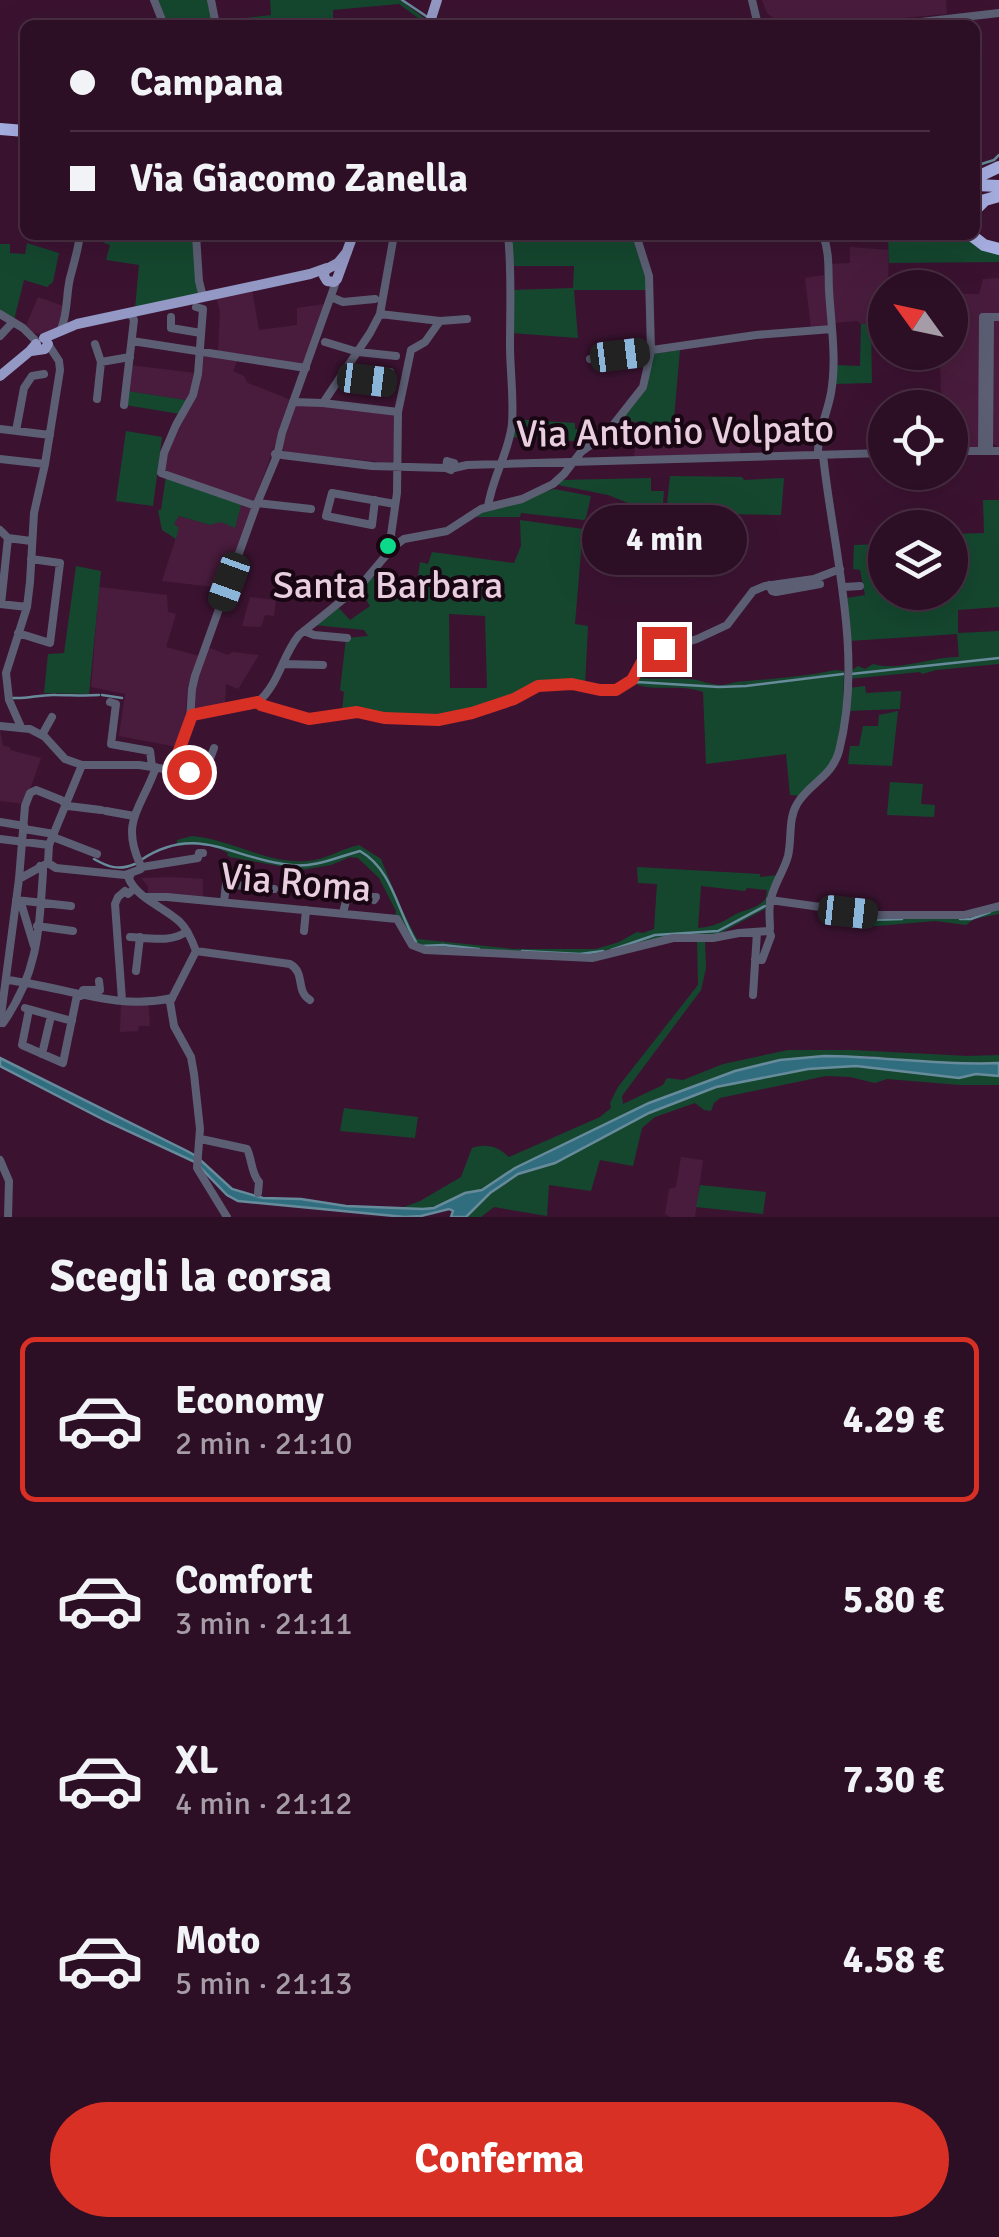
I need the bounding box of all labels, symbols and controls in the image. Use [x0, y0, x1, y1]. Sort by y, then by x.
text: Campana [130, 59, 284, 106]
text: Via Giacomo Zanella [130, 155, 468, 202]
north arrow [868, 270, 968, 370]
map controls [868, 270, 968, 610]
car [588, 336, 652, 374]
car [335, 361, 399, 399]
button: locate [868, 390, 968, 490]
street label: Via Antonio Volpato [516, 405, 834, 458]
callout: 4 min [582, 504, 746, 574]
button: layers [868, 510, 968, 610]
text: 4 min [626, 520, 703, 559]
marker: Santa Barbara [377, 535, 399, 557]
car [205, 549, 253, 615]
place label: Santa Barbara [273, 562, 503, 609]
route end [642, 627, 687, 672]
route start [167, 750, 212, 795]
street label: Via Roma [219, 852, 373, 913]
car [817, 894, 879, 930]
text: Scegli la corsa [50, 1249, 332, 1304]
icon: car [55, 1375, 145, 1465]
text: Economy [175, 1377, 324, 1424]
text: 4.29 € [843, 1396, 944, 1443]
text: 2 min · 21:10 [175, 1424, 353, 1463]
icon: car [55, 1555, 145, 1645]
text: Comfort [175, 1557, 313, 1604]
text: 5.80 € [843, 1576, 944, 1623]
text: 3 min · 21:11 [175, 1604, 353, 1643]
icon: car [55, 1735, 145, 1825]
text: XL [175, 1737, 218, 1784]
text: 7.30 € [843, 1756, 944, 1803]
text: 4 min · 21:12 [175, 1784, 353, 1823]
icon: car [55, 1915, 145, 2005]
text: Moto [175, 1917, 260, 1964]
text: 4.58 € [843, 1936, 944, 1983]
text: 5 min · 21:13 [175, 1964, 353, 2003]
button: Conferma [50, 2102, 949, 2217]

